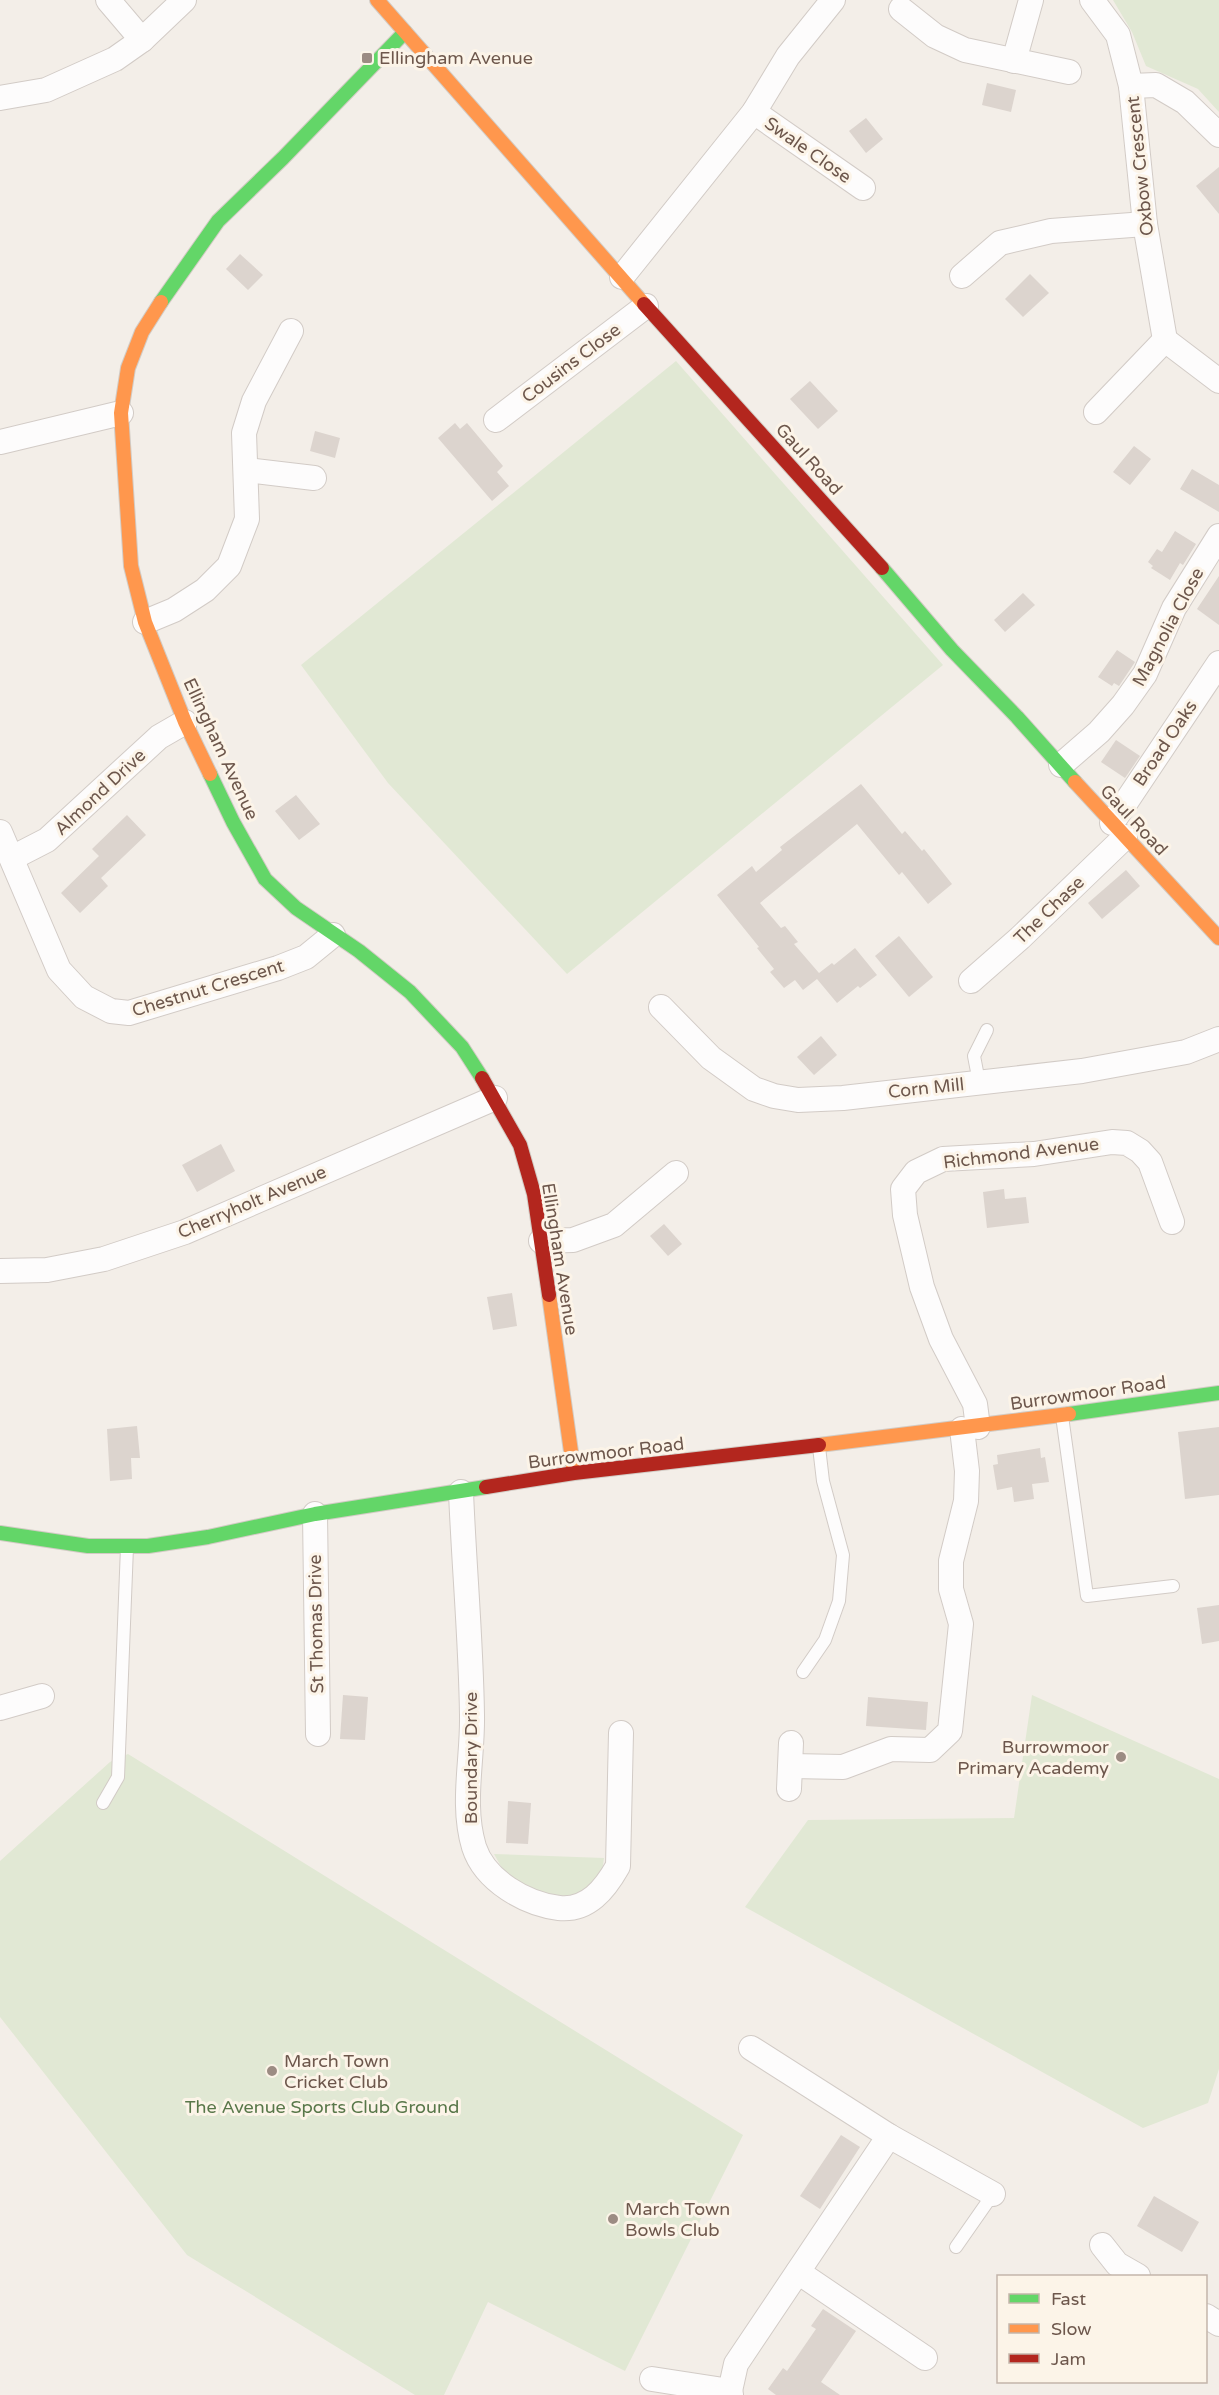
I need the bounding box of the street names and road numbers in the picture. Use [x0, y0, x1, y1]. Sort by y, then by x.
street label: Oxbow Crescent [1122, 95, 1158, 237]
street label: Swale Close [760, 112, 856, 188]
street label: Cousins Close [517, 319, 625, 407]
street label: Gaul Road [771, 419, 847, 499]
street label: Magnolia Close [1127, 564, 1209, 690]
street label: Ellingham Avenue [178, 675, 264, 823]
street label: Broad Oaks [1128, 696, 1202, 790]
street label: Almond Drive [50, 744, 150, 840]
street label: Gaul Road [1096, 780, 1172, 860]
street label: The Chase [1009, 871, 1089, 949]
street label: Chestnut Crescent [129, 954, 287, 1022]
street label: Corn Mill [887, 1073, 965, 1103]
street label: Richmond Avenue [942, 1133, 1100, 1173]
street label: Cherryholt Avenue [174, 1161, 330, 1243]
street label: Ellingham Avenue [537, 1181, 583, 1337]
street label: Burrowmoor Road [1009, 1371, 1167, 1415]
street label: Burrowmoor Road [527, 1433, 685, 1473]
street label: St Thomas Drive [304, 1554, 328, 1694]
street label: Boundary Drive [460, 1692, 482, 1824]

